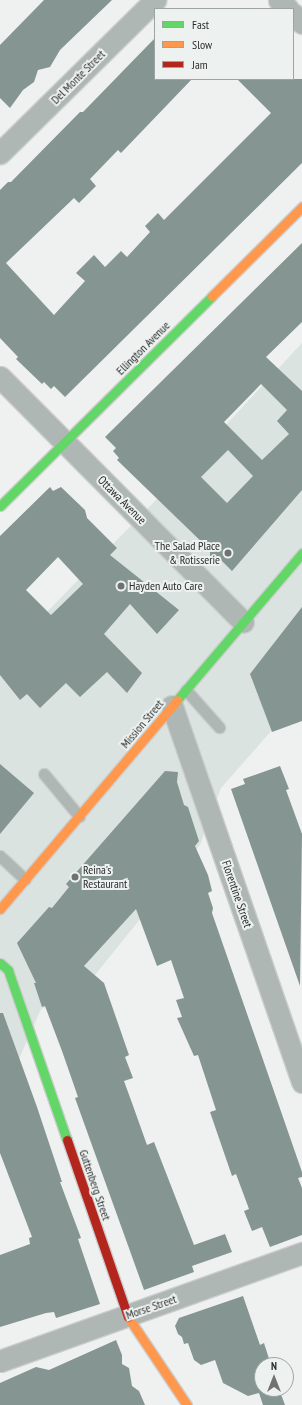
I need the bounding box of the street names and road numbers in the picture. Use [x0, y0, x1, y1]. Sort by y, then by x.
street label: Del Monte Street [48, 47, 108, 107]
street label: Ellington Avenue [113, 318, 173, 378]
street label: Ottawa Avenue [95, 473, 149, 527]
street label: Mission Street [118, 697, 166, 751]
street label: Florentine Street [219, 859, 255, 929]
street label: Guttenberg Street [76, 1148, 114, 1222]
street label: Morse Street [124, 1292, 178, 1322]

